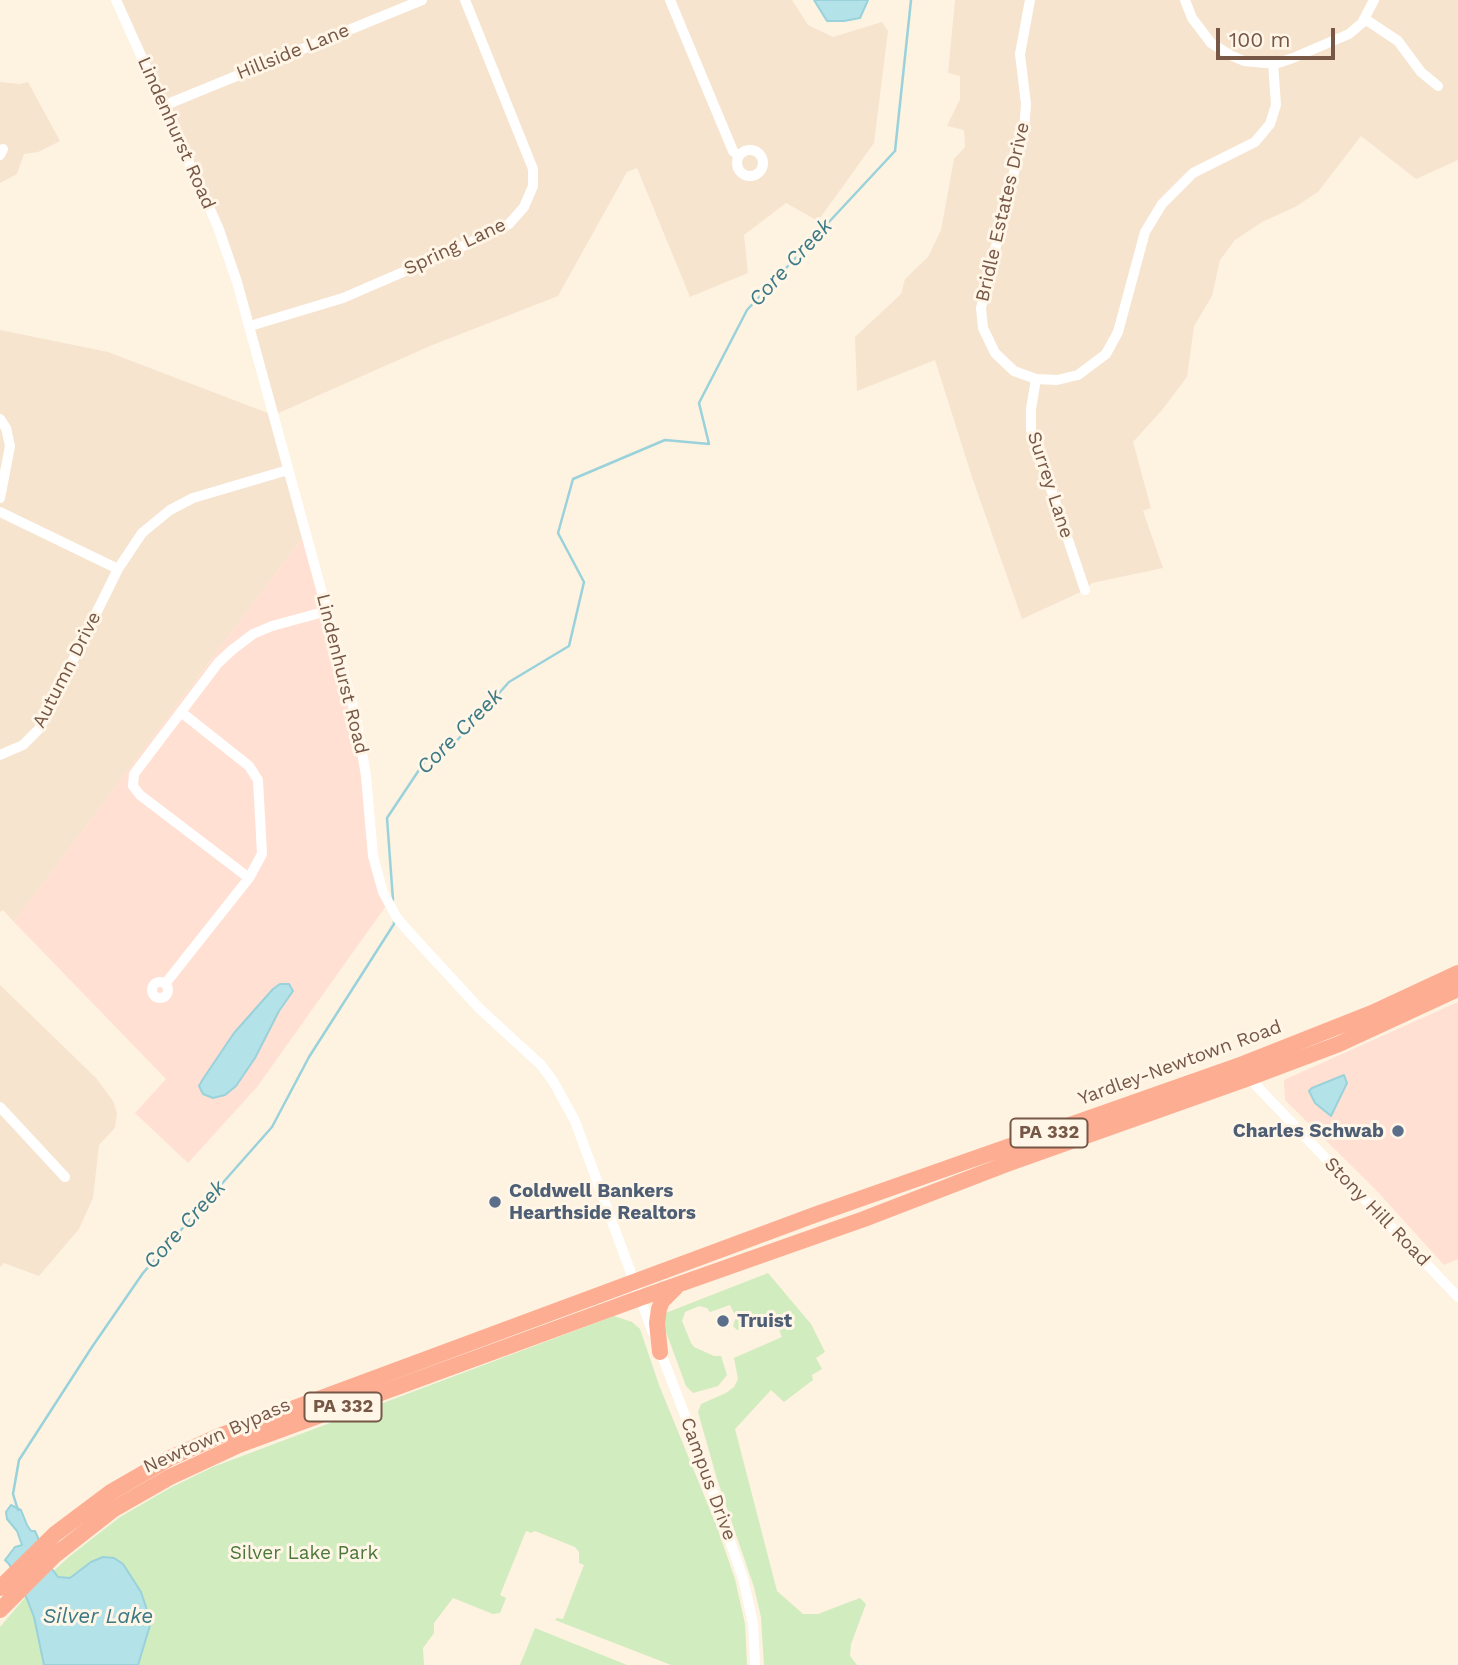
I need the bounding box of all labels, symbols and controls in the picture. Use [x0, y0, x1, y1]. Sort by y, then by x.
scale bar [1220, 14, 1339, 58]
street label: Hillside Lane [233, 19, 353, 85]
text: 100 m [1229, 27, 1291, 52]
street label: Lindenhurst Road [132, 53, 220, 213]
street label: Bridle Estates Drive [971, 120, 1035, 304]
street label: Spring Lane [400, 213, 510, 281]
water label: Core Creek [744, 214, 838, 312]
street label: Surrey Lane [1022, 429, 1078, 541]
street label: Lindenhurst Road [311, 591, 373, 757]
street label: Autumn Drive [28, 608, 106, 732]
water label: Core Creek [412, 684, 508, 780]
street label: Yardley-Newtown Road [1075, 1016, 1285, 1110]
road number: PA 332 [1010, 1118, 1088, 1148]
place label: Charles Schwab [1233, 1120, 1384, 1142]
marker: Charles Schwab [1390, 1123, 1406, 1139]
street label: Stony Hill Road [1319, 1153, 1435, 1271]
water label: Core Creek [139, 1175, 231, 1275]
place label: Coldwell Bankers Hearthside Realtors [509, 1180, 696, 1224]
marker: Coldwell Bankers Hearthside Realtors [487, 1194, 503, 1210]
place label: Truist [737, 1310, 792, 1332]
marker: Truist [715, 1313, 731, 1329]
road number: PA 332 [304, 1392, 382, 1422]
street label: Newtown Bypass [140, 1393, 294, 1479]
street label: Campus Drive [675, 1414, 741, 1544]
park label: Silver Lake Park [230, 1542, 378, 1564]
water label: Silver Lake [43, 1604, 153, 1630]

